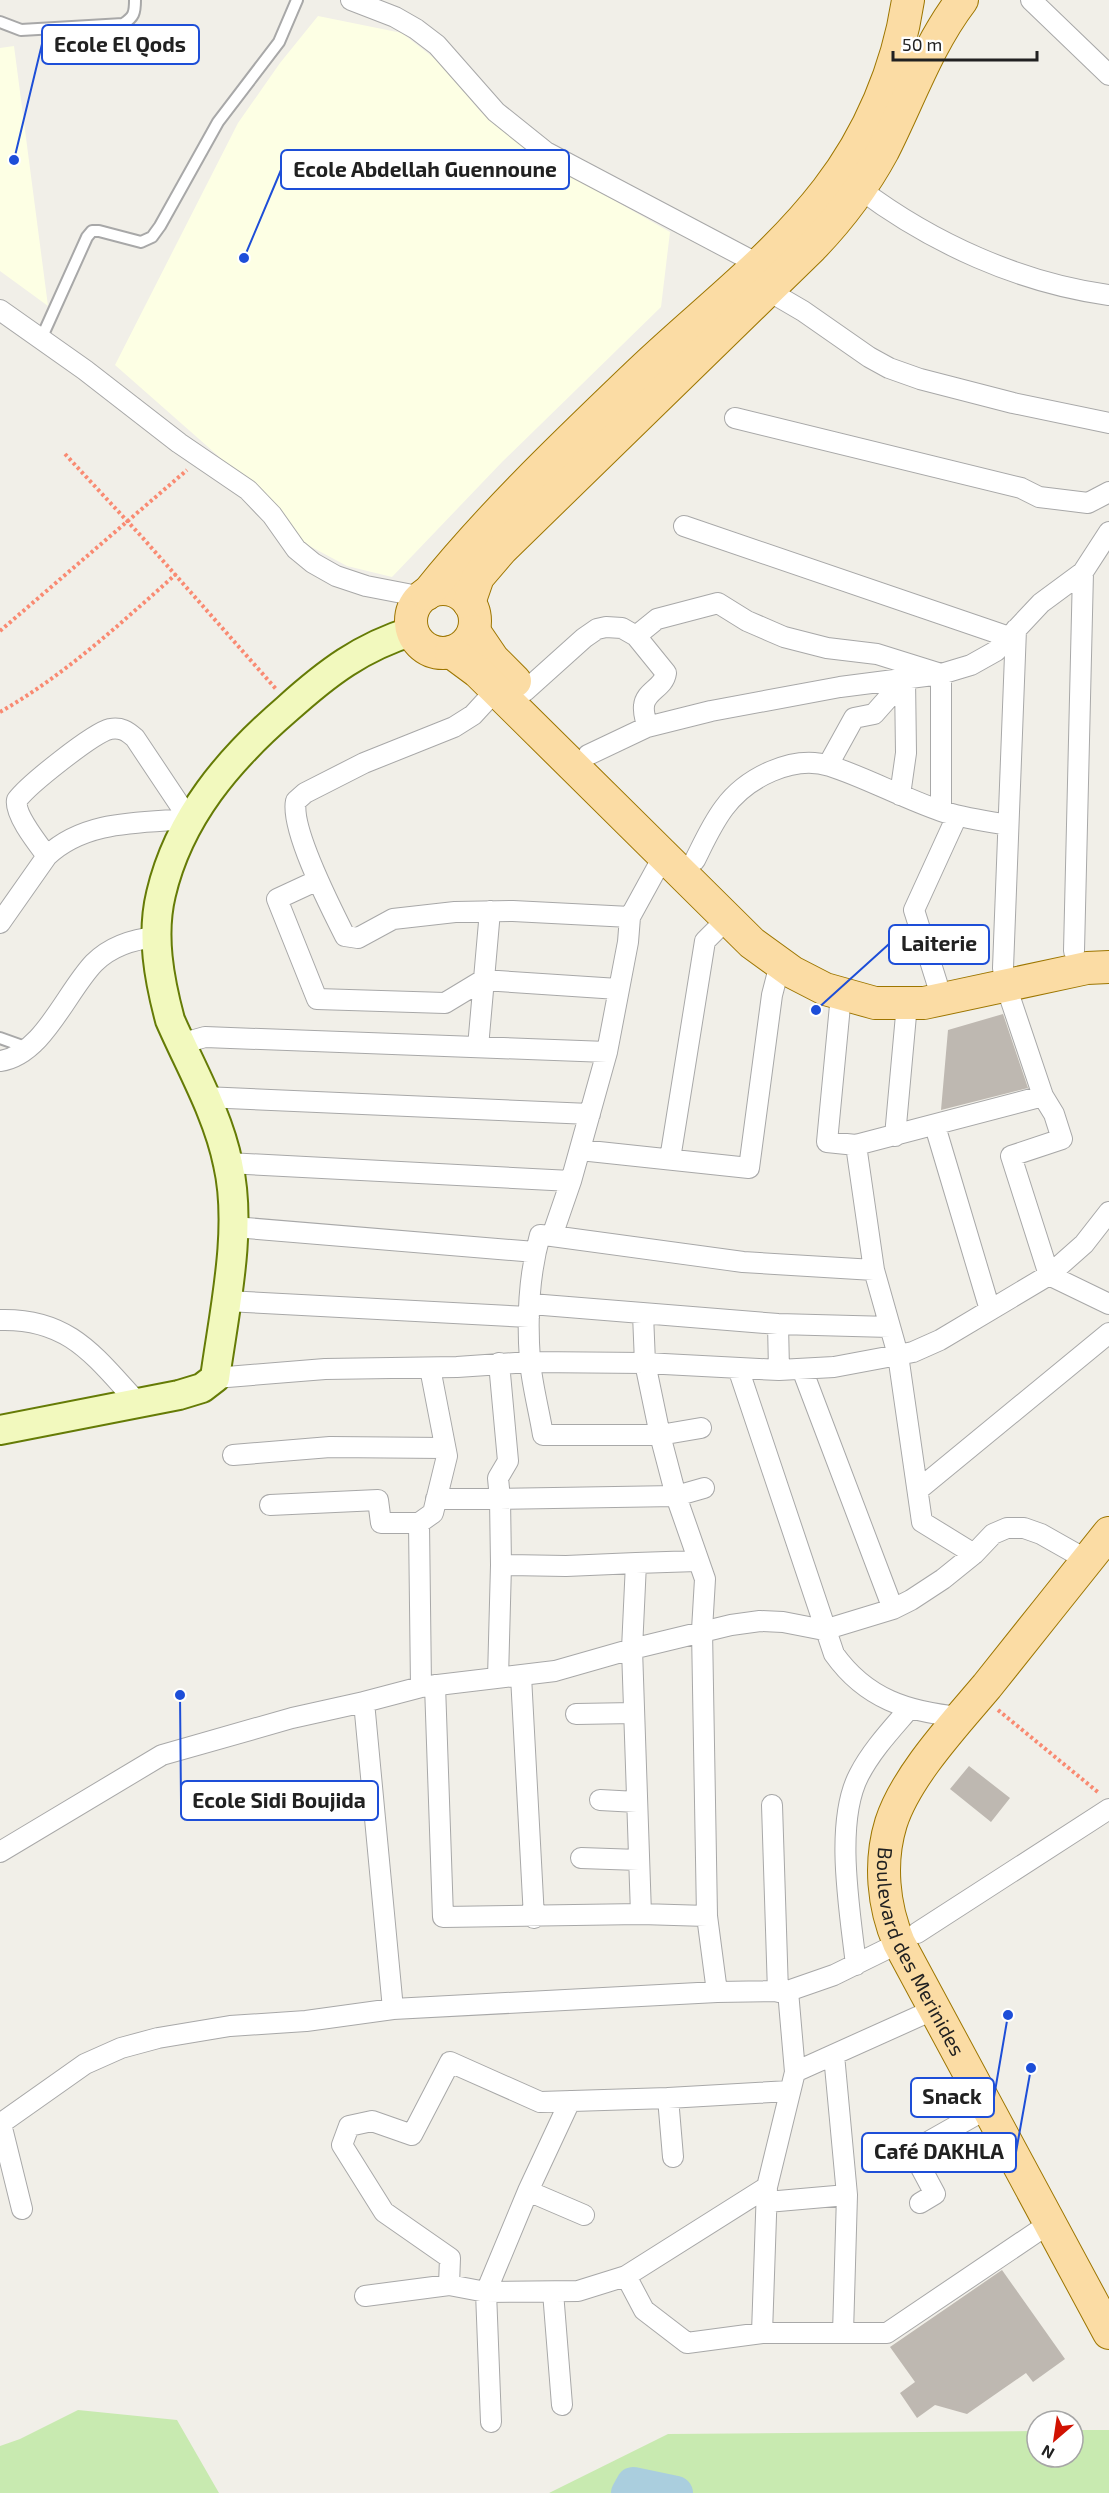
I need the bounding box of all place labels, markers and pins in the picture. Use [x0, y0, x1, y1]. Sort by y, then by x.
callout: Ecole El Qods [42, 25, 199, 64]
callout: Ecole Abdellah Guennoune [281, 150, 569, 189]
callout: Laiterie [889, 925, 989, 964]
callout: Ecole Sidi Boujida [181, 1781, 378, 1820]
callout: Snack [911, 2078, 994, 2117]
callout: Café DAKHLA [862, 2133, 1016, 2172]

